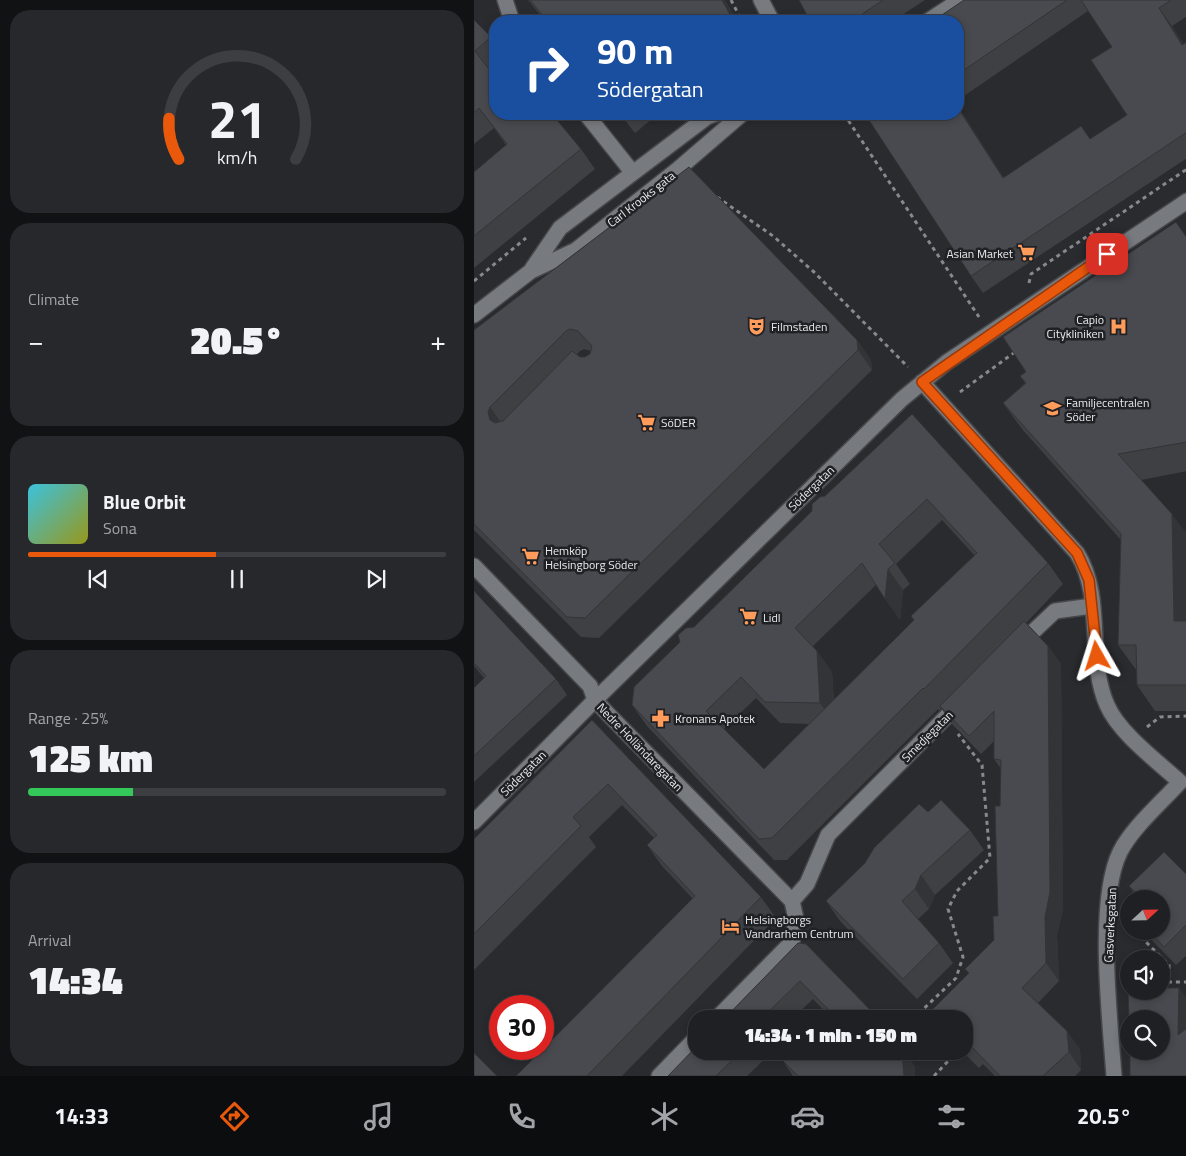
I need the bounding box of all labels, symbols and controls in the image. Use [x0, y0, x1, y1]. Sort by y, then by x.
text: 90 m [597, 24, 673, 78]
icon: right [514, 35, 579, 100]
text: Södergatan [597, 72, 704, 106]
text: 21 [208, 79, 266, 158]
text: km/h [217, 144, 257, 171]
street label: Carl Krooks gata [603, 166, 679, 232]
pin [1086, 233, 1128, 275]
icon: arrive [1093, 240, 1121, 268]
supermarket icon: Asian Market [1017, 243, 1037, 263]
place label: Asian Market [946, 244, 1014, 263]
text: Climate [28, 287, 79, 311]
place label: Capio Citykliniken [1047, 310, 1104, 343]
text: 20.5° [190, 311, 284, 369]
theatre icon: Filmstaden [747, 316, 767, 336]
hospital icon: Capio Citykliniken [1108, 316, 1128, 336]
place label: Filmstaden [771, 317, 827, 336]
text: − [28, 319, 44, 362]
text: + [430, 319, 446, 362]
place label: Familjecentralen Söder [1066, 393, 1149, 426]
school or university icon: Familjecentralen Söder [1042, 399, 1062, 419]
supermarket icon: SöDER [637, 412, 657, 432]
place label: SöDER [661, 413, 696, 432]
street label: Södergatan [783, 461, 839, 515]
text: Blue Orbit [103, 487, 186, 516]
text: Sona [103, 516, 137, 540]
place label: Hemköp Helsingborg Söder [545, 541, 638, 574]
supermarket icon: Hemköp Helsingborg Söder [521, 547, 541, 567]
icon: previous [84, 565, 112, 593]
icon: pause [223, 565, 251, 593]
icon: next [362, 565, 390, 593]
supermarket icon: Lidl [739, 607, 759, 627]
place label: Lidl [763, 608, 781, 627]
position arrow [1070, 629, 1122, 681]
street label: Nedre Holländaregatan [593, 698, 687, 796]
text: Range · 25% [28, 706, 108, 730]
street label: Smedjegatan [897, 706, 957, 766]
pharmacy icon: Kronans Apotek [651, 708, 671, 728]
place label: Kronans Apotek [675, 709, 755, 728]
text: 125 km [28, 729, 153, 787]
street label: Södergatan [496, 746, 550, 800]
street label: Gasverksgatan [1099, 887, 1121, 963]
north arrow [1120, 890, 1170, 940]
map controls [1120, 890, 1170, 1060]
place label: Helsingborgs Vandrarhem Centrum [745, 910, 854, 943]
hotel icon: Helsingborgs Vandrarhem Centrum [721, 916, 741, 936]
text: Arrival [28, 928, 71, 952]
button: sound [1120, 950, 1170, 1000]
text: 14:34 [28, 951, 123, 1009]
speed limit sign: 30 [489, 995, 554, 1060]
button: search [1120, 1010, 1170, 1060]
text: 14:34 · 1 min · 150 m [744, 1020, 917, 1049]
text: 14:33 [54, 1099, 109, 1133]
icon: directions [217, 1099, 252, 1134]
icon: music [361, 1099, 396, 1134]
icon: phone [504, 1099, 539, 1134]
icon: climate [647, 1099, 682, 1134]
icon: car [790, 1099, 825, 1134]
icon: filters [934, 1099, 969, 1134]
text: 20.5° [1077, 1099, 1132, 1133]

